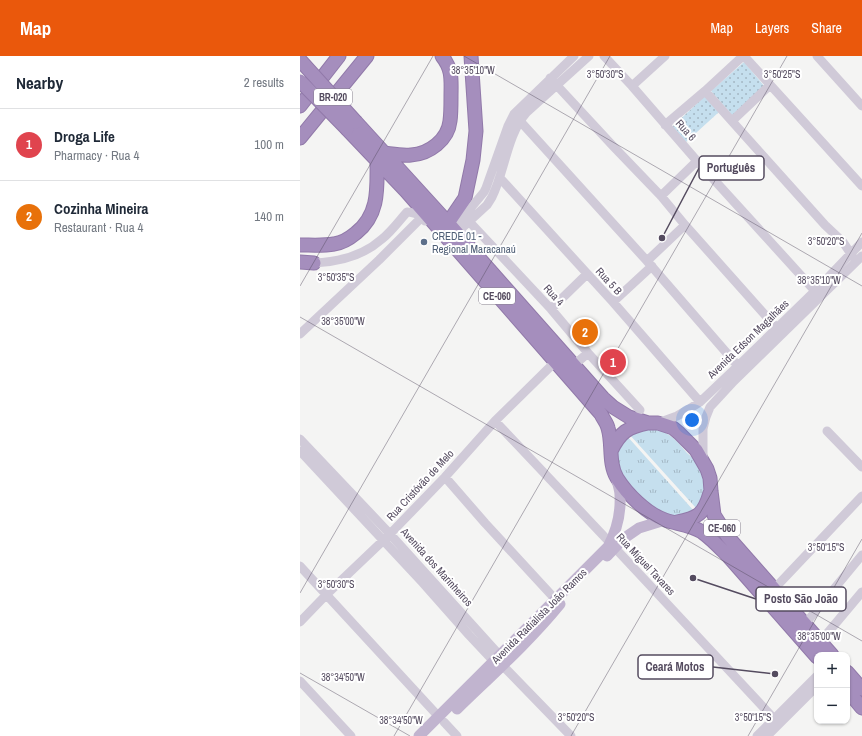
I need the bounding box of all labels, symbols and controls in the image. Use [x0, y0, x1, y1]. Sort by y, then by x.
text: Map [20, 15, 51, 41]
text: Map [711, 19, 733, 37]
text: Layers [755, 19, 789, 37]
text: Share [811, 19, 842, 37]
text: 38°35'10"W [451, 64, 495, 77]
text: 3°50'30"S [587, 68, 624, 81]
text: 3°50'25"S [764, 68, 801, 81]
text: Nearby [16, 71, 63, 94]
text: 2 results [244, 74, 284, 91]
road number: BR-020 [314, 89, 352, 105]
street label: Rua 6 [673, 116, 699, 144]
text: Droga Life [54, 126, 115, 147]
text: 1 [26, 136, 32, 153]
text: 100 m [254, 136, 284, 153]
text: Pharmacy · Rua 4 [54, 147, 139, 164]
callout: Português [699, 156, 764, 180]
text: Português [707, 160, 756, 176]
text: Cozinha Mineira [54, 198, 148, 219]
text: 2 [26, 208, 32, 225]
text: 140 m [254, 208, 284, 225]
text: Restaurant · Rua 4 [54, 219, 143, 236]
place label: CREDE 01 - Regional Maracanaú [432, 229, 516, 256]
text: 3°50'20"S [808, 235, 845, 248]
marker: CREDE 01 - Regional Maracanaú [419, 237, 429, 247]
street label: Rua 5 B [593, 264, 625, 298]
text: 3°50'35"S [318, 271, 355, 284]
text: 38°35'10"W [797, 274, 841, 287]
street label: Rua 4 [541, 281, 567, 309]
road number: CE-060 [479, 288, 515, 304]
street label: Avenida Edson Magalhães [704, 296, 792, 382]
text: 38°35'00"W [321, 315, 365, 328]
pin: 2 [572, 317, 598, 347]
pin: 1 [600, 347, 626, 377]
your location [682, 410, 702, 430]
street label: Rua Cristóvão de Melo [383, 446, 457, 524]
road number: CE-060 [704, 520, 740, 536]
street label: Avenida dos Marinheiros [397, 524, 476, 609]
street label: Rua Miguel Tavares [614, 530, 679, 598]
text: 3°50'15"S [808, 541, 845, 554]
street label: Avenida Radialista João Ramos [488, 565, 590, 667]
text: 3°50'30"S [318, 578, 355, 591]
callout: Posto São João [756, 587, 846, 611]
text: Posto São João [764, 591, 838, 607]
text: 38°35'00"W [797, 630, 841, 643]
map controls [814, 652, 850, 724]
button: + [814, 652, 850, 688]
callout: Ceará Motos [638, 655, 713, 679]
text: Ceará Motos [645, 659, 705, 675]
text: 38°34'50"W [321, 671, 365, 684]
button: − [814, 688, 850, 724]
text: 3°50'20"S [558, 711, 595, 724]
text: 3°50'15"S [735, 711, 772, 724]
text: 38°34'50"W [379, 714, 423, 727]

